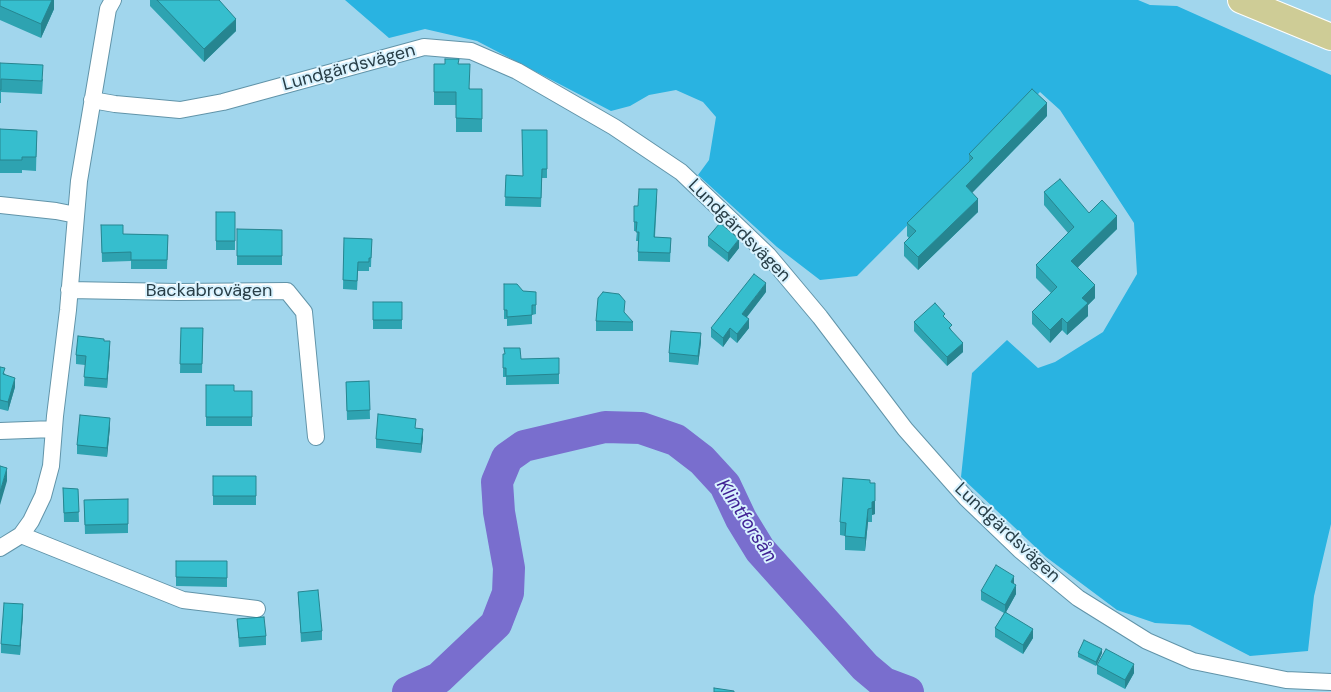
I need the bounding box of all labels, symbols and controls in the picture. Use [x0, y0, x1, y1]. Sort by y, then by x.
street label: Lundgärdsvägen [280, 40, 418, 96]
street label: Lundgärdsvägen [683, 175, 795, 287]
street label: Backabrovägen [146, 280, 272, 302]
water label: Klintforsån [711, 475, 781, 567]
street label: Lundgärdsvägen [950, 479, 1064, 587]

